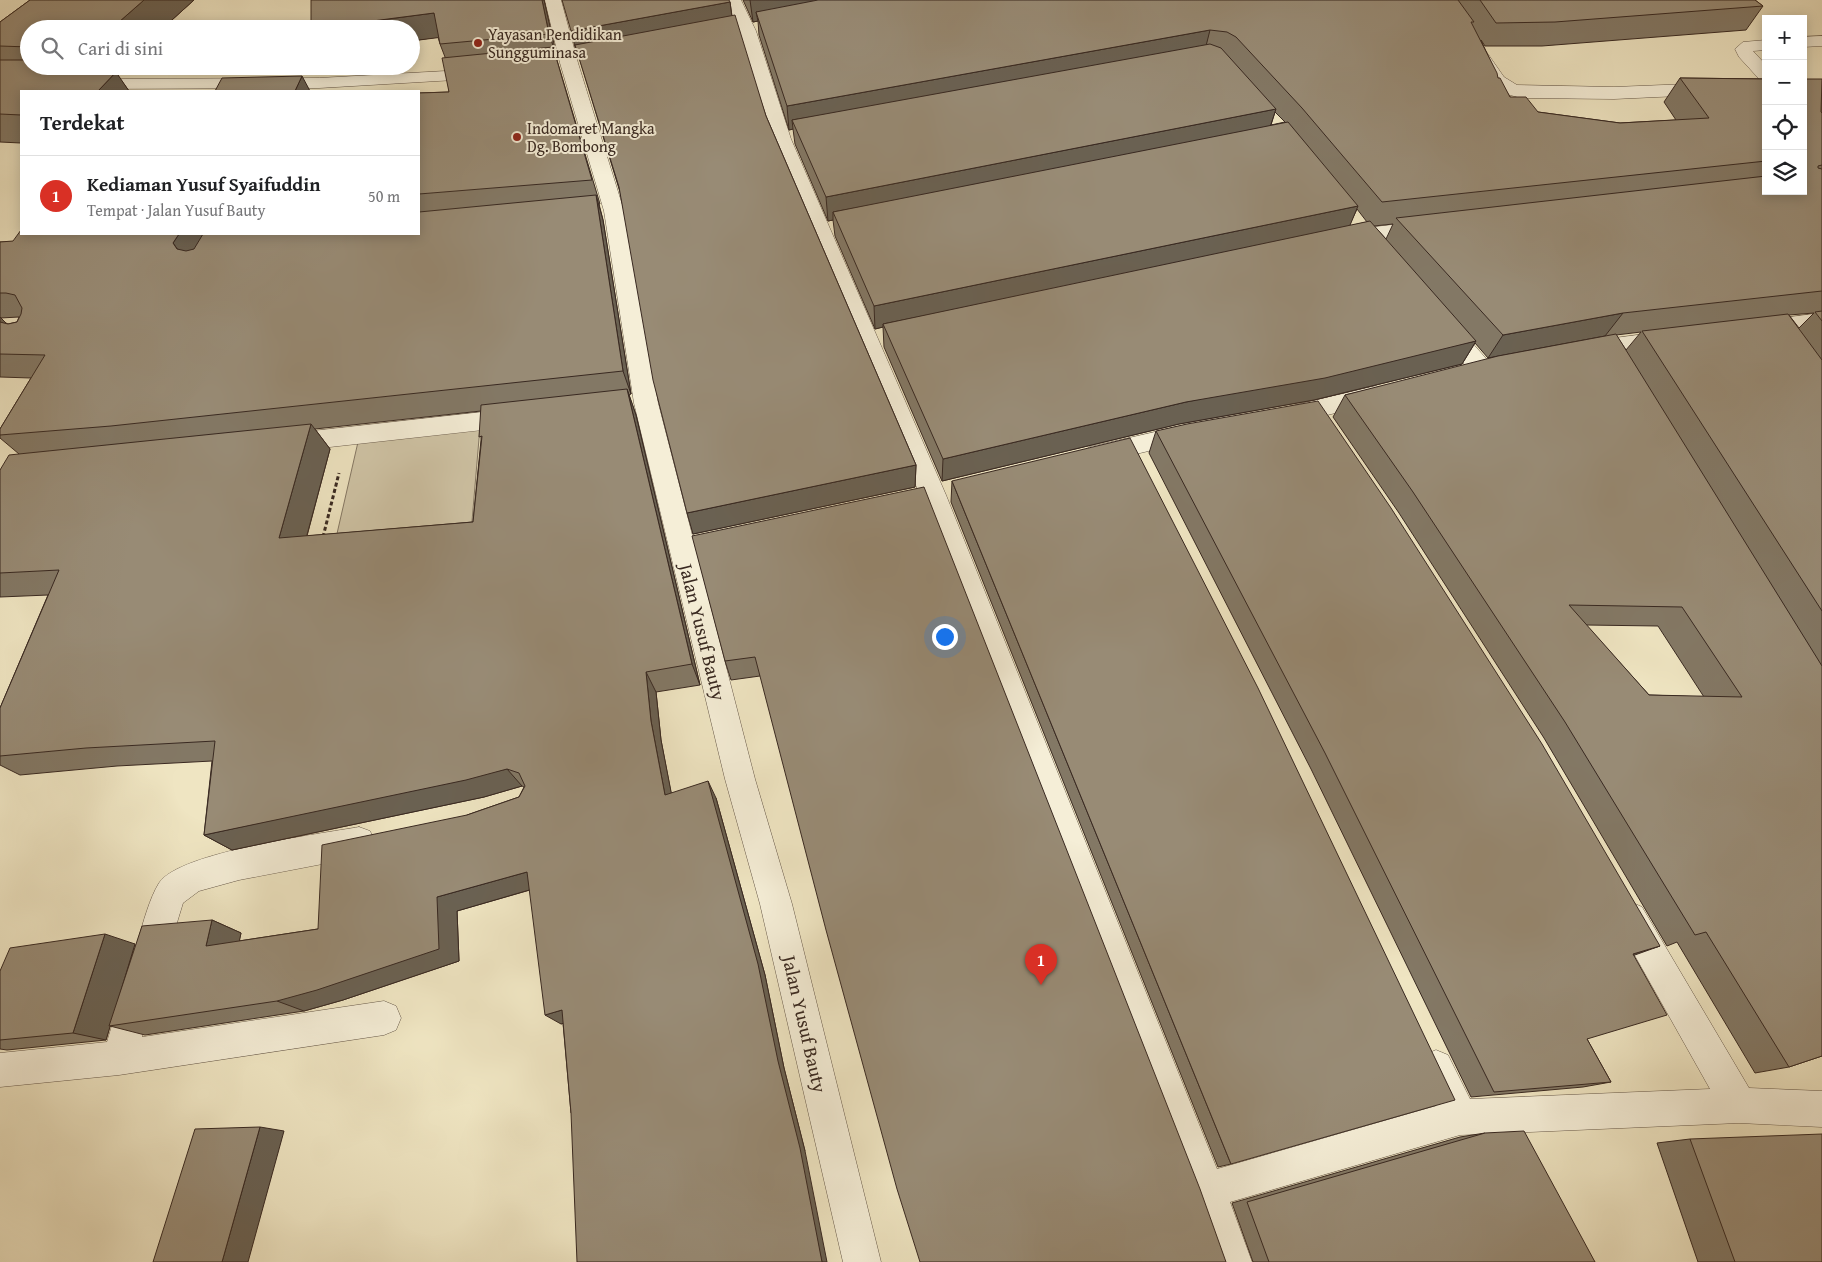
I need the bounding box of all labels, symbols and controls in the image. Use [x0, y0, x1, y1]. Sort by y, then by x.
map controls [1762, 15, 1807, 195]
button: + [1762, 15, 1807, 60]
search box [20, 20, 420, 75]
place label: Yayasan Pendidikan Sungguminasa [488, 22, 622, 64]
icon: search [38, 34, 66, 62]
text: Cari di sini [78, 34, 163, 62]
marker: Yayasan Pendidikan Sungguminasa [472, 37, 484, 49]
button: − [1762, 60, 1807, 105]
button: locate [1762, 105, 1807, 150]
text: Terdekat [40, 107, 124, 138]
place label: Indomaret Mangka Dg. Bombong [527, 116, 655, 158]
marker: Indomaret Mangka Dg. Bombong [511, 131, 523, 143]
button: layers [1762, 150, 1807, 195]
text: Kediaman Yusuf Syaifuddin [87, 170, 320, 198]
text: 1 [52, 184, 60, 208]
text: 50 m [368, 184, 400, 208]
text: Tempat · Jalan Yusuf Bauty [87, 198, 265, 222]
street label: Jalan Yusuf Bauty [672, 559, 734, 704]
your location [932, 624, 958, 650]
pin: 1 [1025, 944, 1057, 985]
street label: Jalan Yusuf Bauty [775, 951, 835, 1096]

